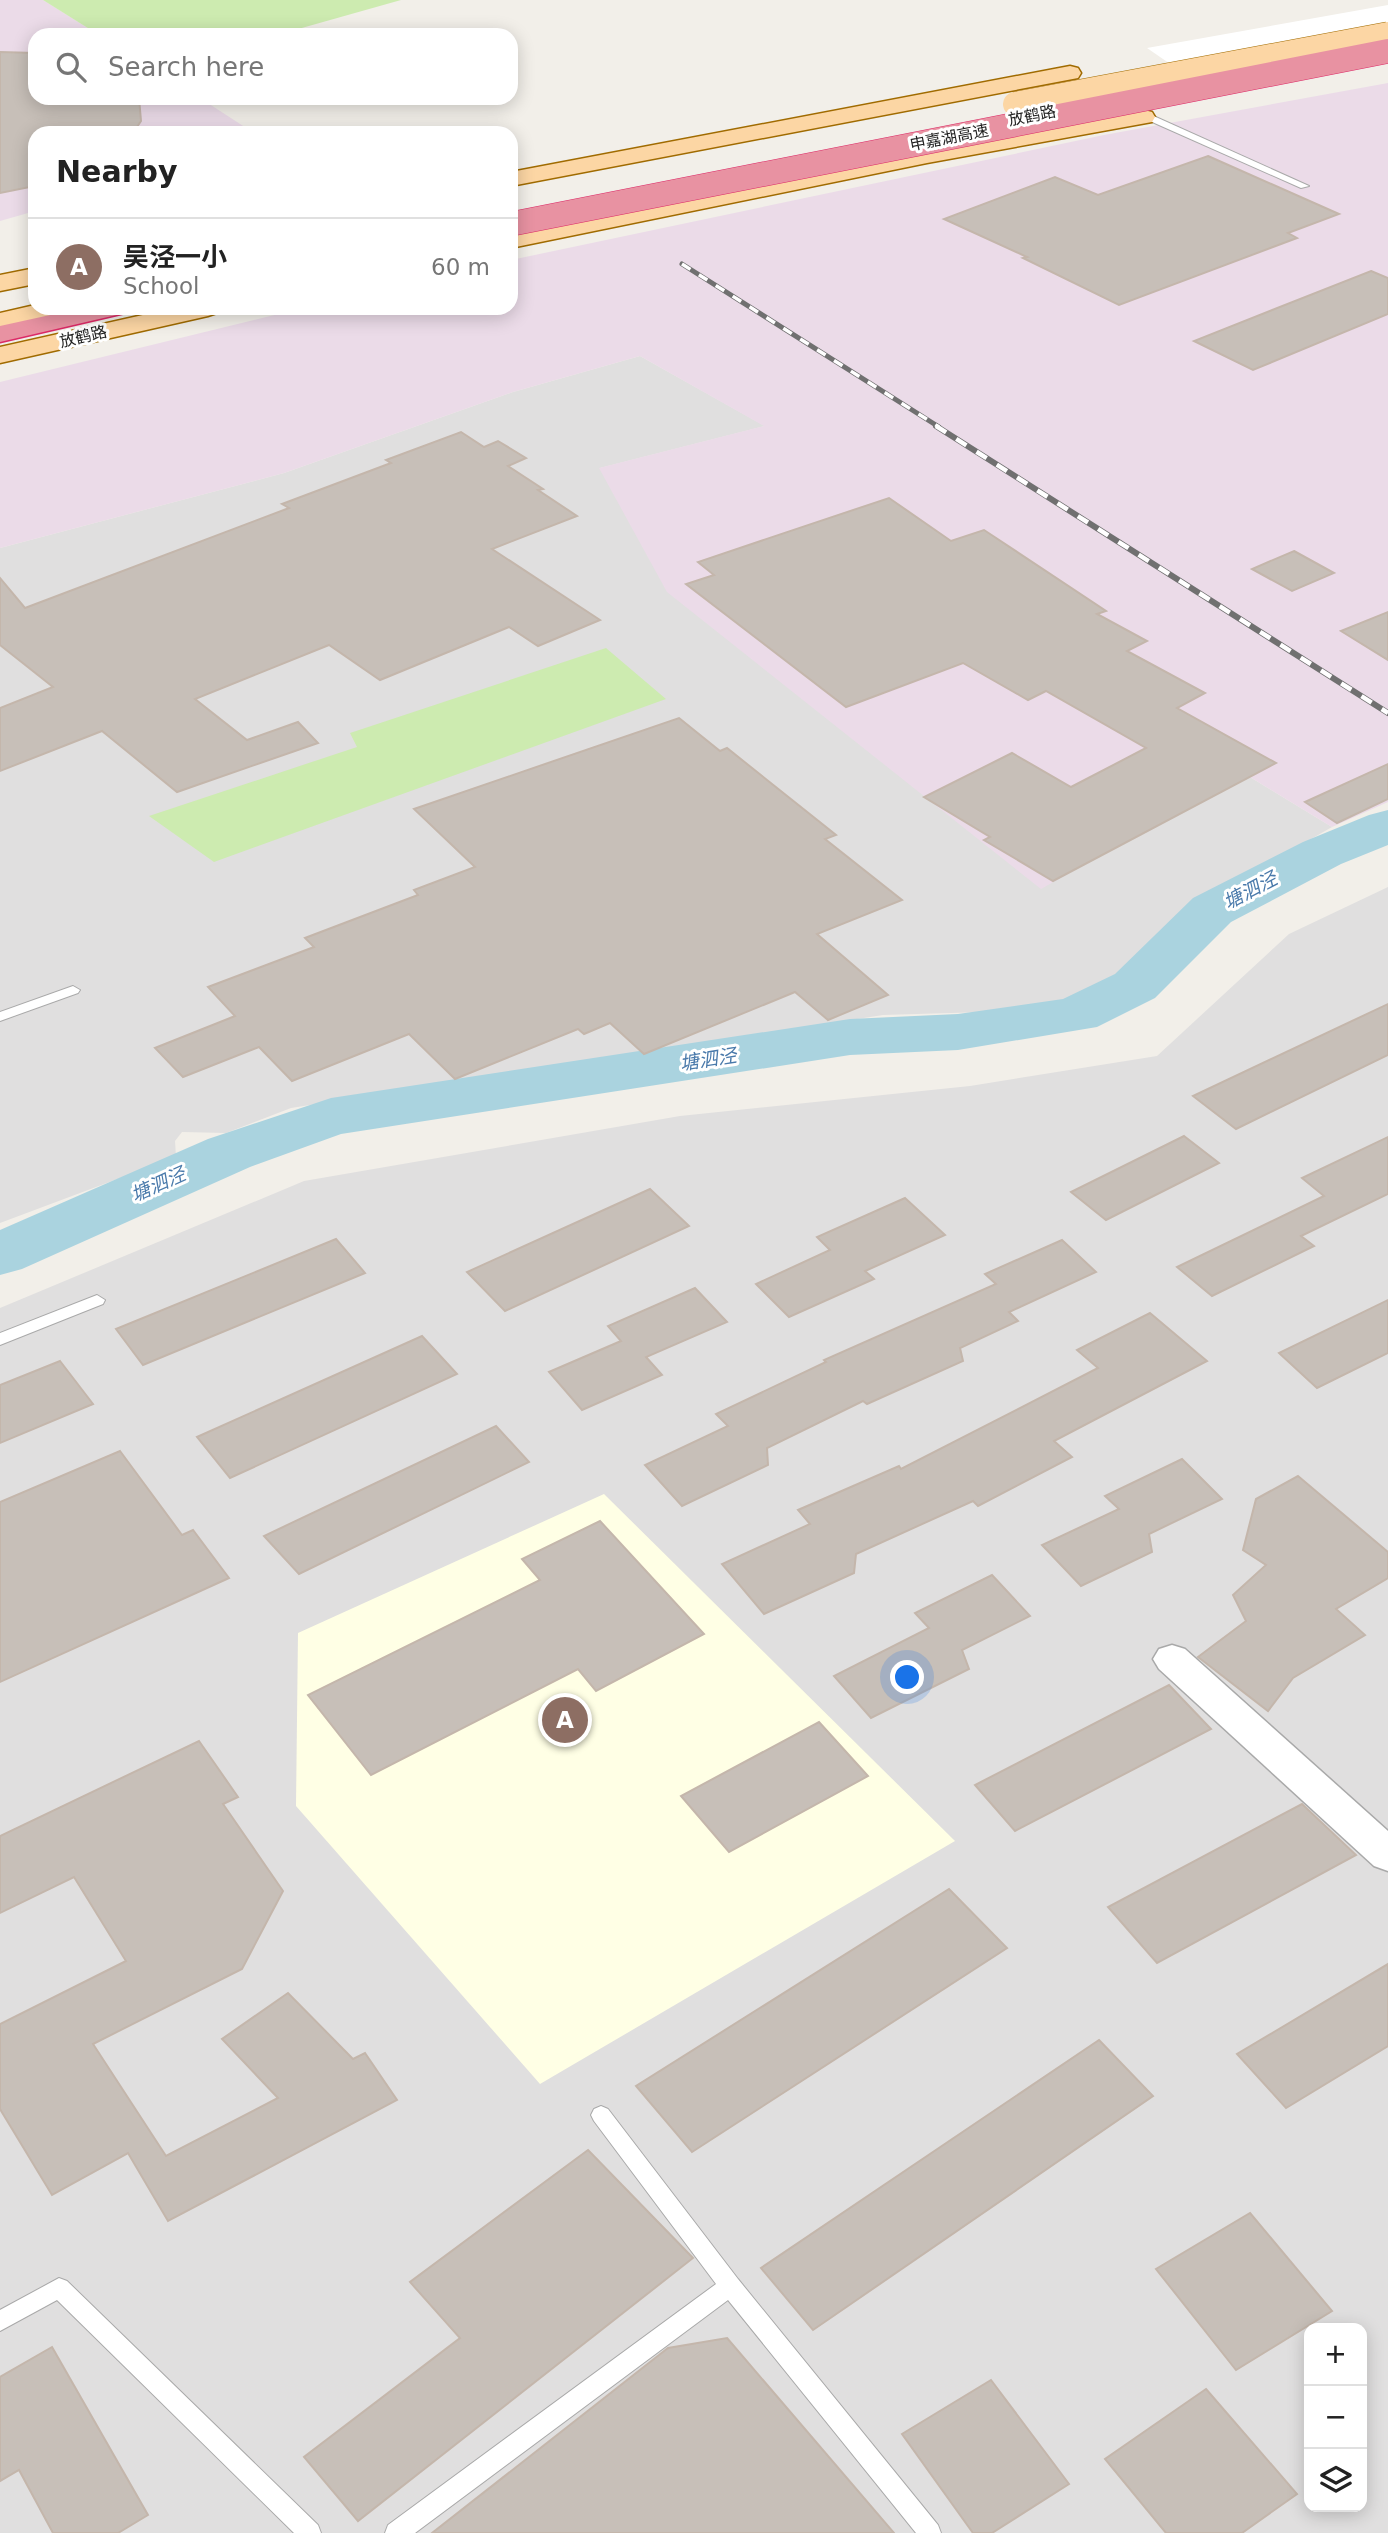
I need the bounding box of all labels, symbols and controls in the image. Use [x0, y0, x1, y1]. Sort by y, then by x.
search box [28, 28, 518, 105]
icon: search [52, 48, 90, 86]
text: Search here [108, 52, 264, 82]
street label: 放鹤路 [1007, 102, 1057, 129]
street label: 申嘉湖高速 [908, 121, 990, 154]
text: Nearby [56, 154, 178, 189]
text: 吴泾一小 [123, 242, 227, 272]
text: A [70, 254, 88, 280]
text: 60 m [431, 254, 490, 280]
text: School [123, 273, 199, 299]
street label: 放鹤路 [58, 322, 109, 351]
water label: 塘泗泾 [1220, 866, 1282, 913]
water label: 塘泗泾 [678, 1043, 740, 1074]
water label: 塘泗泾 [127, 1162, 190, 1206]
your location [890, 1660, 924, 1694]
pin: A [542, 1694, 588, 1746]
map controls [1304, 2323, 1367, 2512]
button: + [1304, 2323, 1367, 2386]
button: − [1304, 2386, 1367, 2449]
button: layers [1304, 2449, 1367, 2512]

